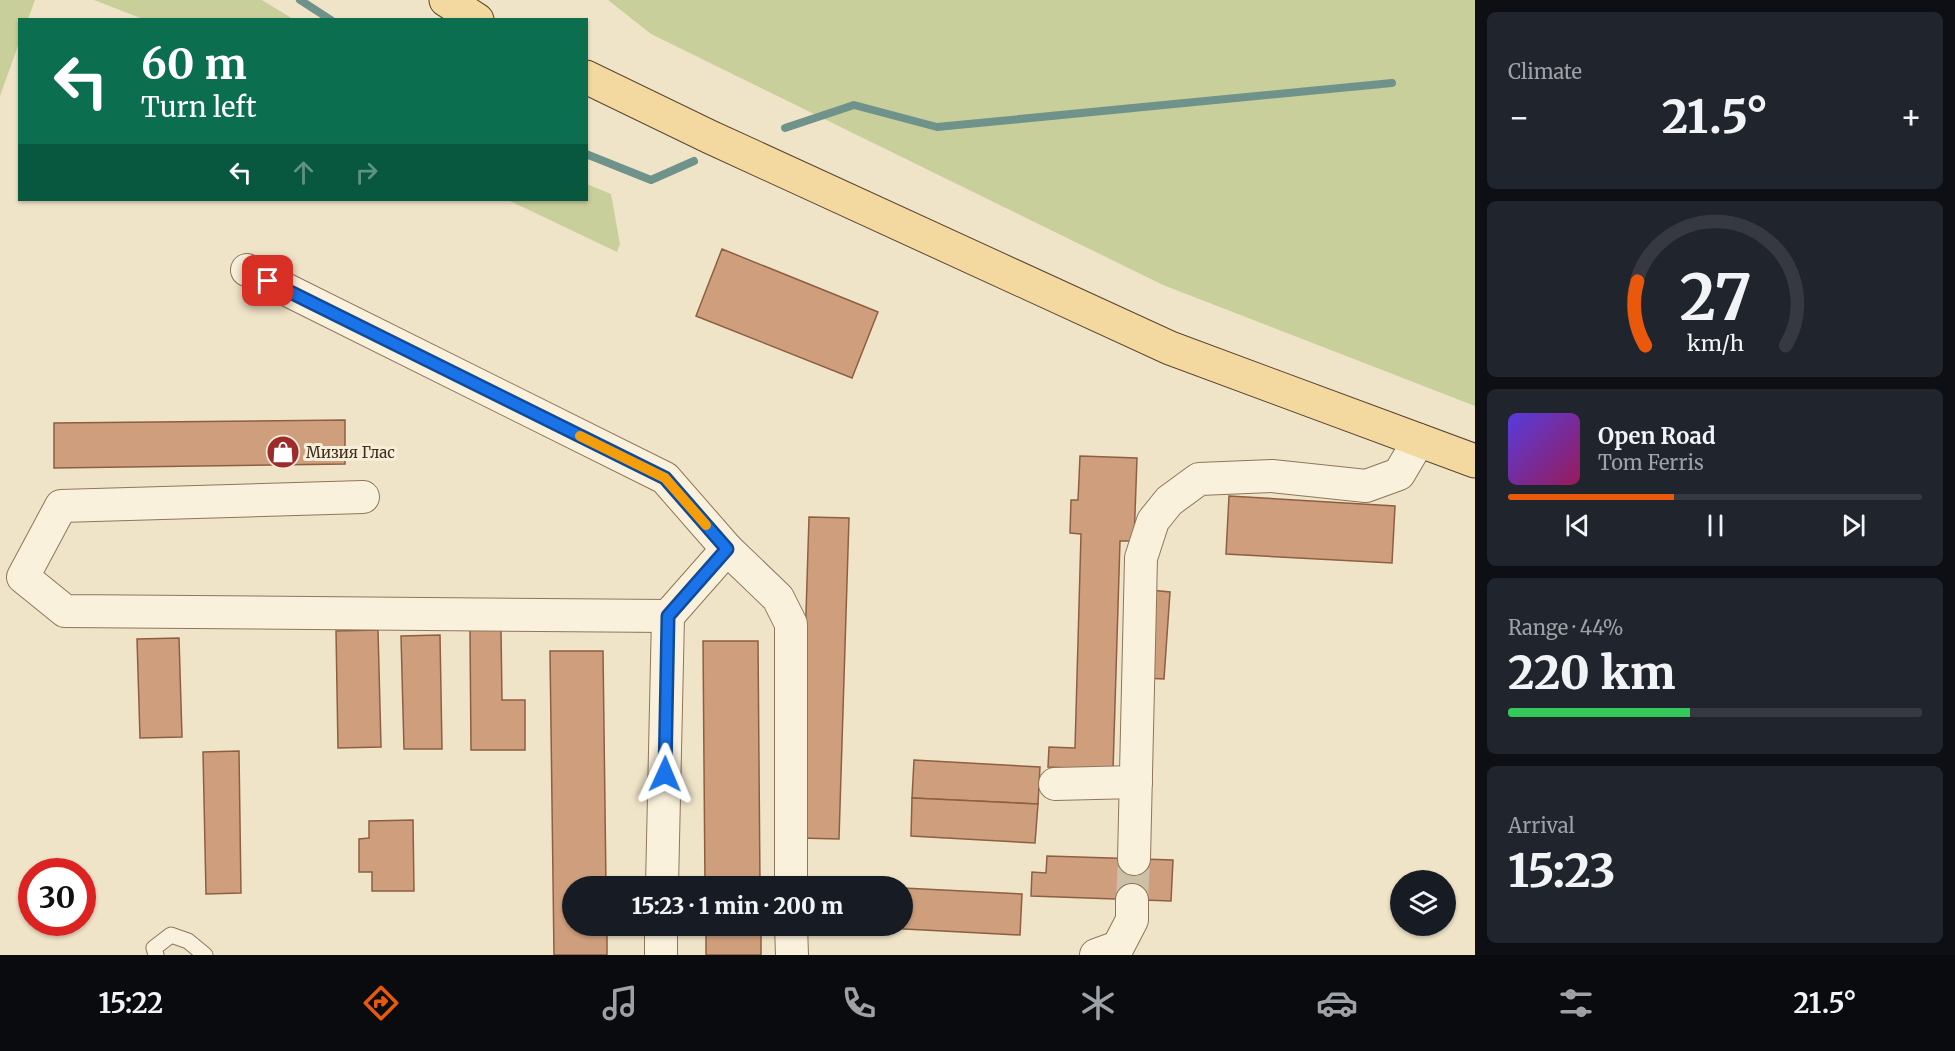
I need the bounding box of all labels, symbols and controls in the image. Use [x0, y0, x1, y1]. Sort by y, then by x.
text: 60 m [141, 38, 247, 90]
icon: left [42, 42, 120, 120]
text: Climate [1508, 59, 1582, 84]
text: 21.5° [1662, 89, 1768, 145]
text: Turn left [141, 90, 256, 124]
text: − [1508, 97, 1530, 138]
text: + [1900, 97, 1922, 138]
icon: left [224, 156, 257, 189]
icon: ahead [287, 156, 320, 189]
icon: right [350, 156, 383, 189]
pin [242, 255, 293, 306]
text: 27 [1679, 259, 1751, 337]
icon: arrive [251, 264, 284, 297]
text: km/h [1687, 330, 1743, 357]
text: Open Road [1598, 422, 1716, 450]
shop icon: Мизия Глас [265, 434, 301, 470]
place label: Мизия Глас [306, 443, 395, 462]
text: Tom Ferris [1598, 450, 1704, 475]
icon: previous [1561, 509, 1594, 542]
icon: pause [1699, 509, 1732, 542]
icon: next [1837, 509, 1870, 542]
text: Range · 44% [1508, 615, 1623, 640]
text: 220 km [1508, 645, 1675, 701]
position arrow [633, 742, 697, 806]
text: Arrival [1508, 813, 1575, 838]
text: 15:23 [1508, 843, 1615, 899]
speed limit sign: 30 [18, 858, 96, 936]
map controls [1390, 870, 1456, 936]
button: layers [1390, 870, 1456, 936]
text: 15:23 · 1 min · 200 m [632, 892, 843, 920]
icon: directions [360, 982, 402, 1024]
icon: music [599, 982, 641, 1024]
icon: phone [838, 982, 880, 1024]
icon: climate [1077, 982, 1119, 1024]
icon: car [1316, 982, 1358, 1024]
icon: filters [1555, 982, 1597, 1024]
text: 15:22 [98, 986, 163, 1020]
text: 21.5° [1794, 986, 1857, 1020]

